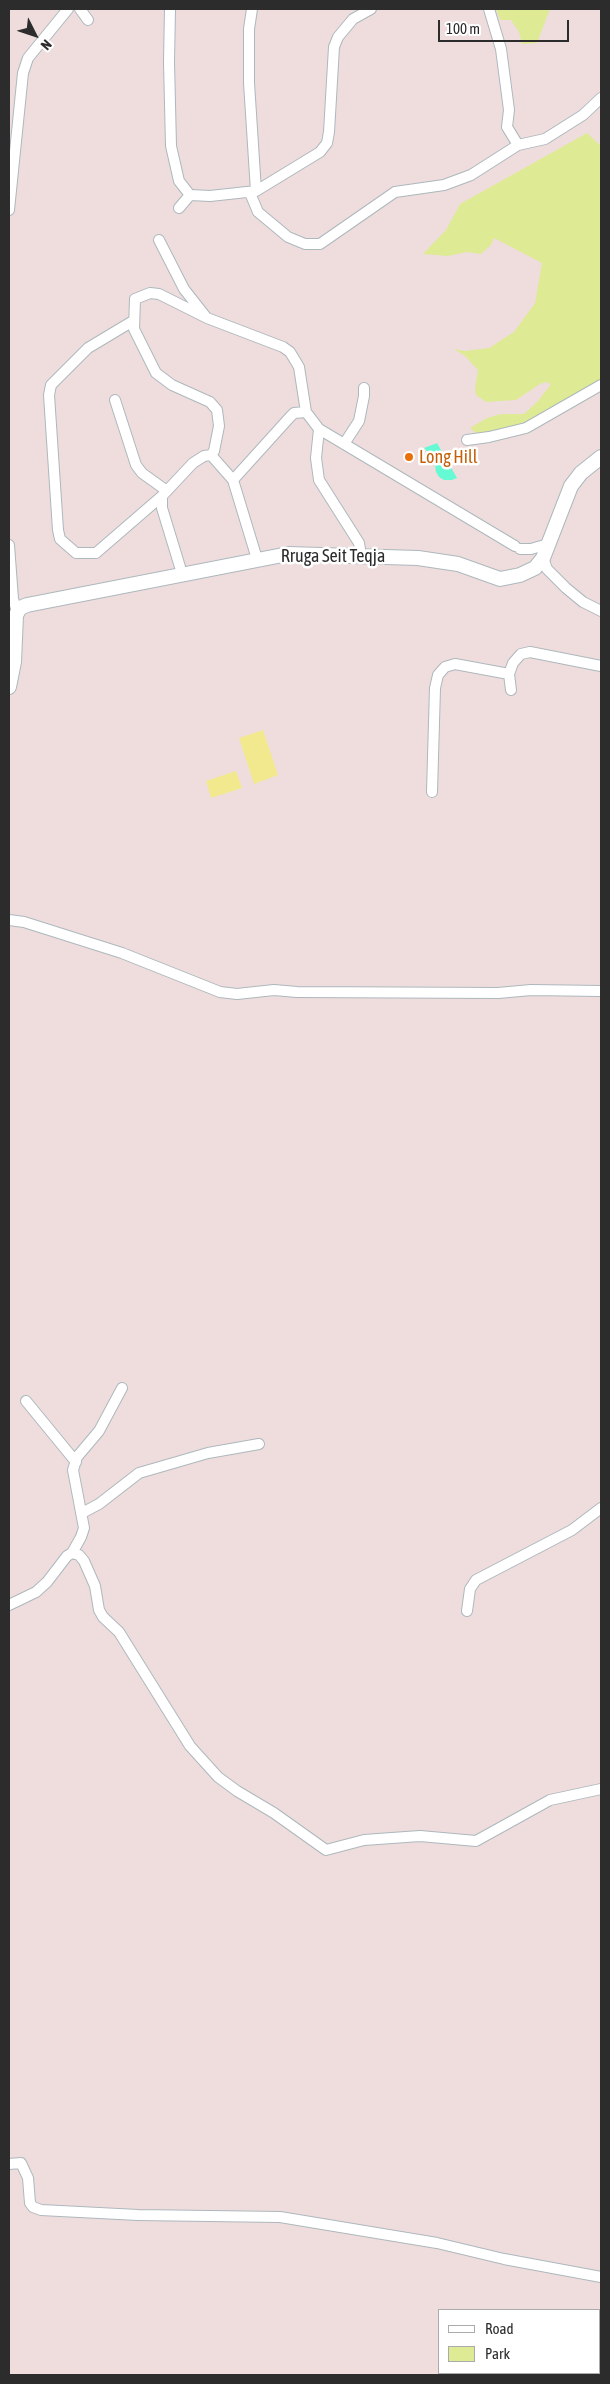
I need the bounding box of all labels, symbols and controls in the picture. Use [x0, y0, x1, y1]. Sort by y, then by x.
north arrow [10, 10, 60, 60]
scale bar [440, 10, 571, 42]
text: 100 m [446, 20, 480, 37]
text: N [38, 36, 55, 53]
place label: Long Hill [419, 446, 477, 468]
marker: Long Hill [403, 451, 415, 463]
street label: Rruga Seit Teqja [281, 545, 385, 567]
legend [438, 2309, 600, 2374]
text: Road [485, 2320, 514, 2337]
text: Park [485, 2345, 510, 2362]

